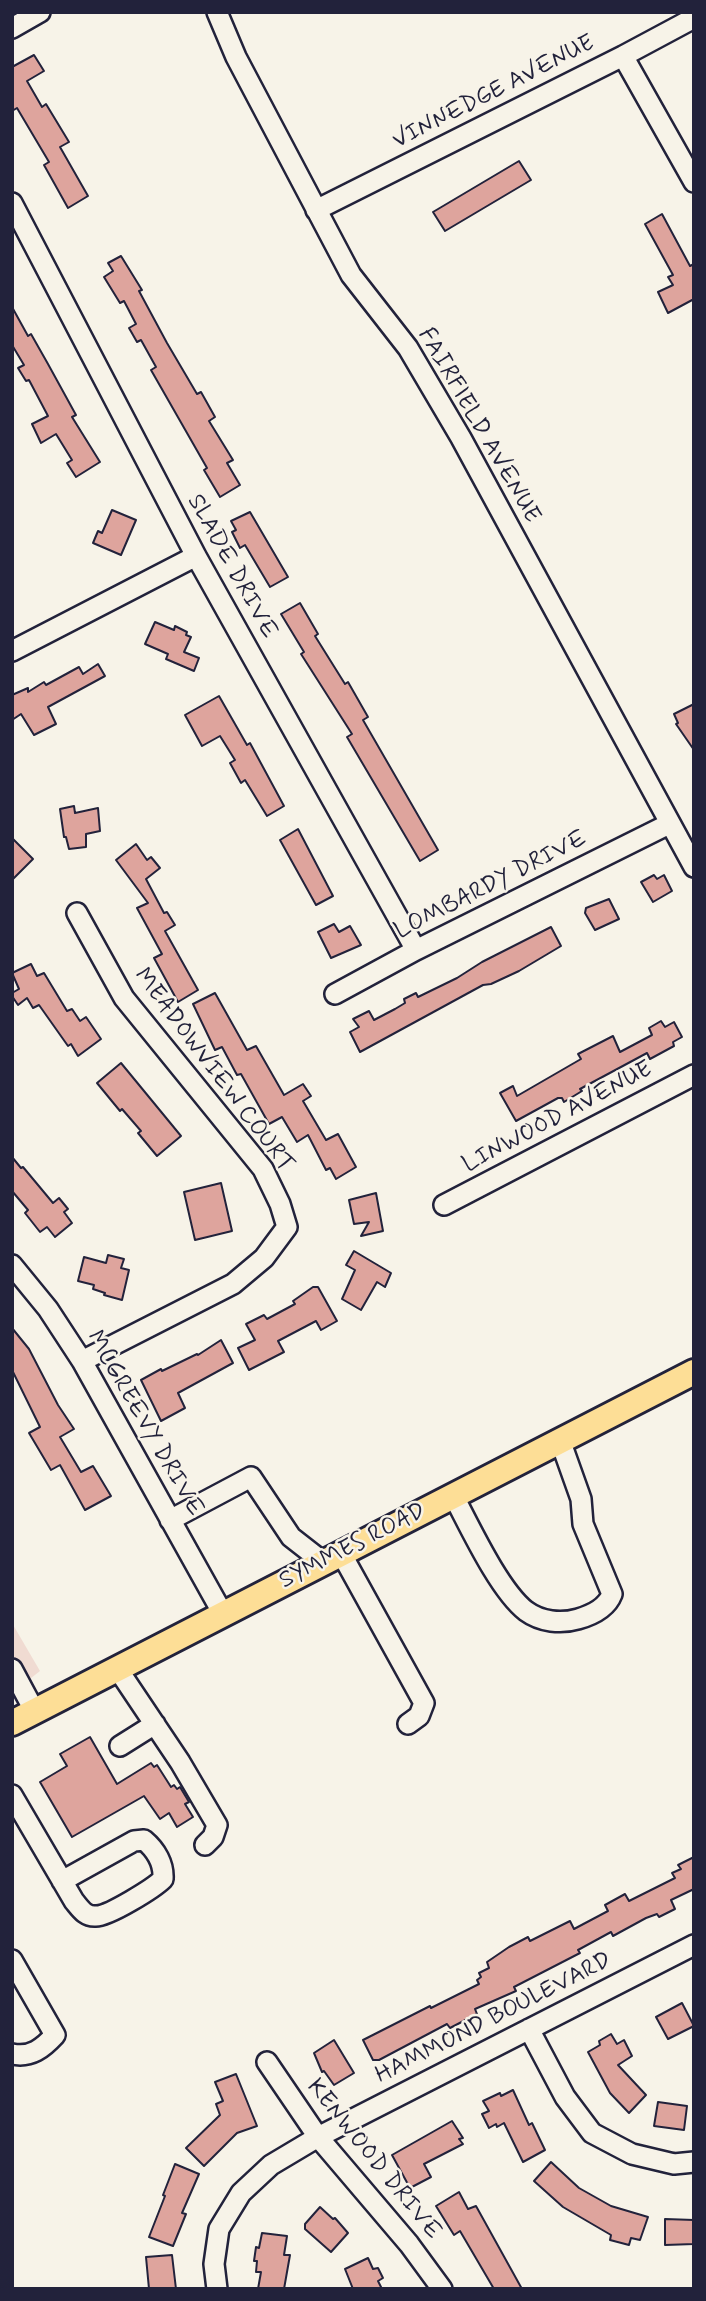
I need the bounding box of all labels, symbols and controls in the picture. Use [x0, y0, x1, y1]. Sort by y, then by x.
street label: VINNEDGE AVENUE [388, 30, 600, 156]
street label: FAIRFIELD AVENUE [410, 323, 546, 529]
street label: SLADE DRIVE [180, 490, 282, 644]
street label: LOMBARDY DRIVE [390, 825, 592, 947]
street label: MEADOWVIEW COURT [127, 963, 299, 1179]
street label: LINWOOD AVENUE [458, 1056, 658, 1180]
street label: MCGREEVY DRIVE [79, 1326, 209, 1522]
street label: SYMMES ROAD [275, 1498, 431, 1596]
street label: HAMMOND BOULEVARD [371, 1947, 617, 2091]
street label: KENWOOD DRIVE [299, 2074, 447, 2246]

